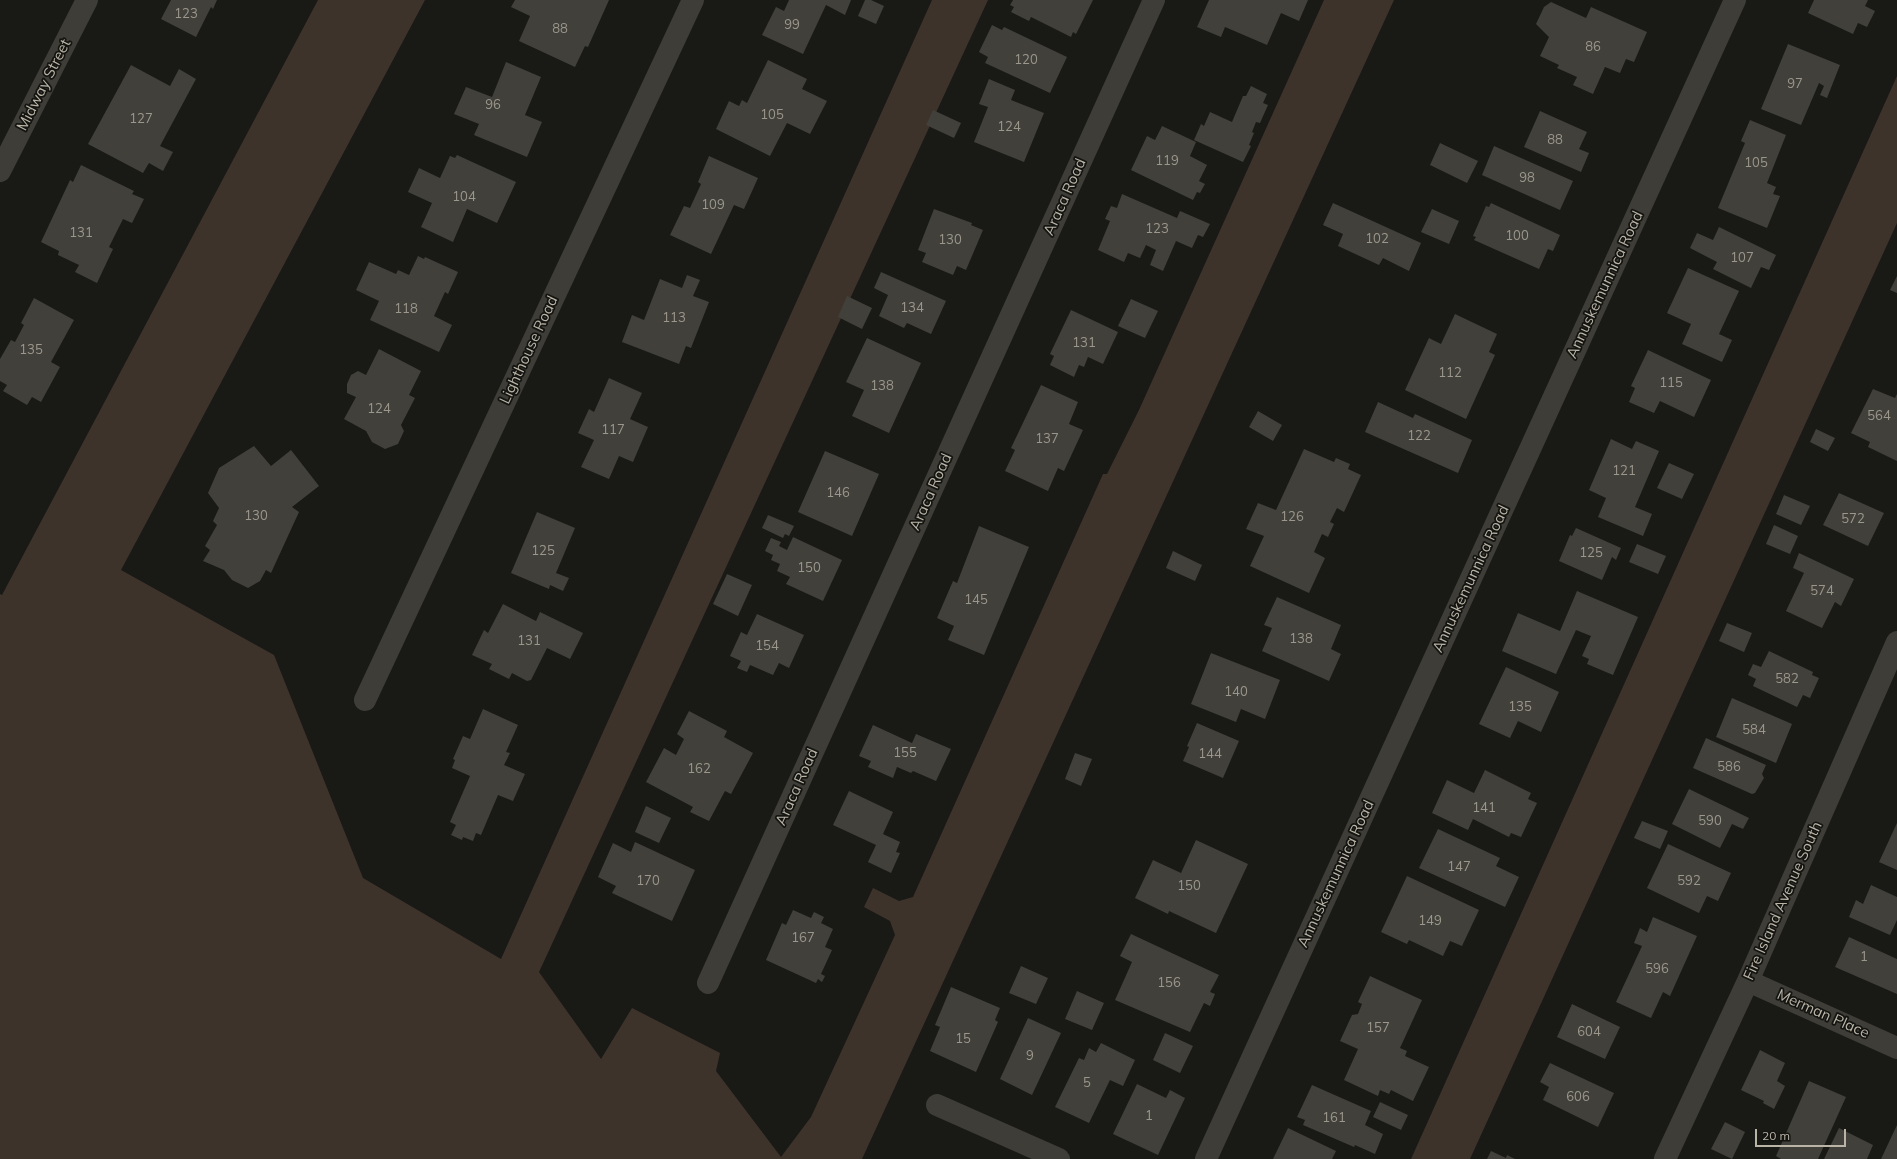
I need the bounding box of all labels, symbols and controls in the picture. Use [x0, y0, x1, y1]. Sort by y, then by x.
house number: 123 [174, 6, 198, 22]
house number: 99 [784, 17, 800, 33]
house number: 88 [552, 21, 568, 37]
street label: Midway Street [13, 36, 75, 134]
house number: 86 [1585, 39, 1601, 55]
house number: 120 [1014, 52, 1038, 68]
house number: 97 [1787, 76, 1803, 92]
house number: 96 [485, 97, 501, 113]
house number: 105 [760, 107, 784, 123]
house number: 127 [129, 111, 153, 127]
house number: 124 [997, 119, 1021, 135]
house number: 88 [1547, 132, 1563, 148]
house number: 119 [1155, 153, 1179, 169]
house number: 105 [1744, 155, 1768, 171]
street label: Araca Road [1040, 156, 1090, 238]
house number: 98 [1519, 170, 1535, 186]
house number: 104 [452, 189, 476, 205]
house number: 109 [701, 197, 725, 213]
street label: Annuskemunnica Road [1563, 209, 1647, 361]
house number: 123 [1145, 221, 1169, 237]
house number: 131 [69, 225, 93, 241]
house number: 100 [1505, 228, 1529, 244]
house number: 102 [1365, 231, 1389, 247]
house number: 130 [938, 232, 962, 248]
house number: 107 [1730, 250, 1754, 266]
street label: Lighthouse Road [496, 293, 562, 407]
house number: 134 [900, 300, 924, 316]
house number: 118 [394, 301, 418, 317]
house number: 113 [662, 310, 686, 326]
house number: 131 [1072, 335, 1096, 351]
house number: 135 [19, 342, 43, 358]
house number: 112 [1438, 365, 1462, 381]
house number: 115 [1659, 375, 1683, 391]
house number: 138 [870, 378, 894, 394]
house number: 124 [367, 401, 391, 417]
house number: 564 [1867, 408, 1891, 424]
house number: 117 [601, 422, 625, 438]
house number: 122 [1407, 428, 1431, 444]
house number: 137 [1035, 431, 1059, 447]
street label: Araca Road [906, 451, 956, 533]
house number: 121 [1612, 463, 1636, 479]
house number: 146 [826, 485, 850, 501]
street label: Annuskemunnica Road [1429, 503, 1513, 655]
house number: 130 [244, 508, 268, 524]
house number: 126 [1280, 509, 1304, 525]
house number: 572 [1841, 511, 1865, 527]
house number: 125 [531, 543, 555, 559]
house number: 125 [1579, 545, 1603, 561]
house number: 150 [797, 560, 821, 576]
house number: 574 [1810, 583, 1834, 599]
house number: 145 [964, 592, 988, 608]
house number: 138 [1289, 631, 1313, 647]
house number: 131 [517, 633, 541, 649]
house number: 154 [755, 638, 779, 654]
house number: 582 [1775, 671, 1799, 687]
house number: 140 [1224, 684, 1248, 700]
house number: 135 [1508, 699, 1532, 715]
house number: 584 [1742, 722, 1766, 738]
house number: 155 [893, 745, 917, 761]
street label: Araca Road [772, 746, 822, 828]
house number: 144 [1198, 746, 1222, 762]
house number: 586 [1717, 759, 1741, 775]
house number: 162 [687, 761, 711, 777]
street label: Annuskemunnica Road [1294, 798, 1378, 950]
house number: 141 [1472, 800, 1496, 816]
house number: 590 [1698, 813, 1722, 829]
street label: Fire Island Avenue South [1740, 819, 1826, 983]
house number: 147 [1447, 859, 1471, 875]
house number: 170 [636, 873, 660, 889]
house number: 592 [1677, 873, 1701, 889]
house number: 150 [1177, 878, 1201, 894]
house number: 149 [1418, 913, 1442, 929]
house number: 167 [791, 930, 815, 946]
house number: 1 [1860, 949, 1868, 965]
house number: 596 [1645, 961, 1669, 977]
house number: 156 [1157, 975, 1181, 991]
street label: Merman Place [1774, 986, 1872, 1042]
house number: 157 [1366, 1020, 1390, 1036]
house number: 604 [1577, 1024, 1601, 1040]
house number: 15 [955, 1031, 971, 1047]
house number: 9 [1026, 1048, 1034, 1064]
house number: 5 [1083, 1075, 1091, 1091]
house number: 606 [1566, 1089, 1590, 1105]
house number: 1 [1145, 1108, 1153, 1124]
house number: 161 [1322, 1110, 1346, 1126]
scale bar [1757, 1121, 1848, 1147]
text: 20 m [1762, 1128, 1790, 1143]

